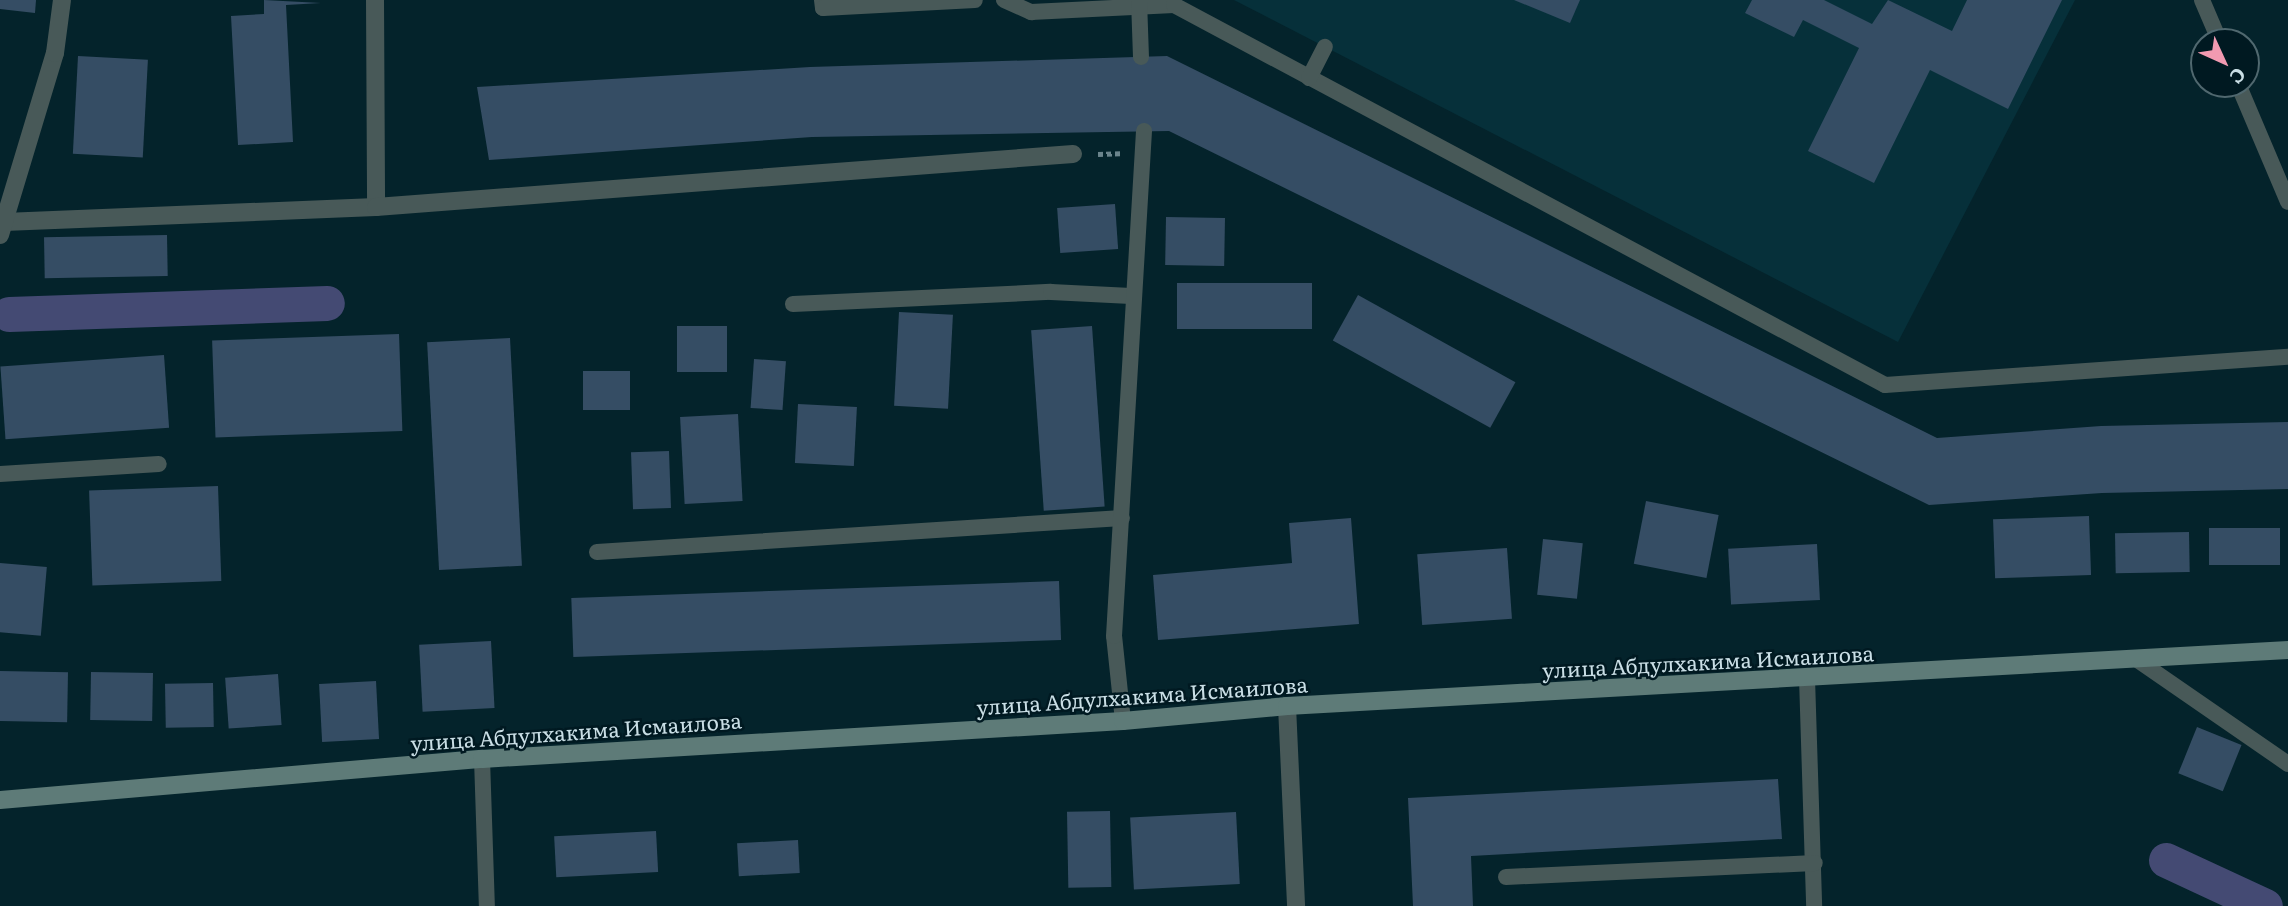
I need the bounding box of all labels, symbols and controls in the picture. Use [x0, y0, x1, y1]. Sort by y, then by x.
north arrow [2190, 28, 2260, 98]
text: С [2224, 62, 2253, 91]
street label: улица Абдулхакима Исмаилова [1541, 640, 1875, 682]
street label: улица Абдулхакима Исмаилова [975, 671, 1309, 719]
street label: улица Абдулхакима Исмаилова [409, 707, 743, 755]

